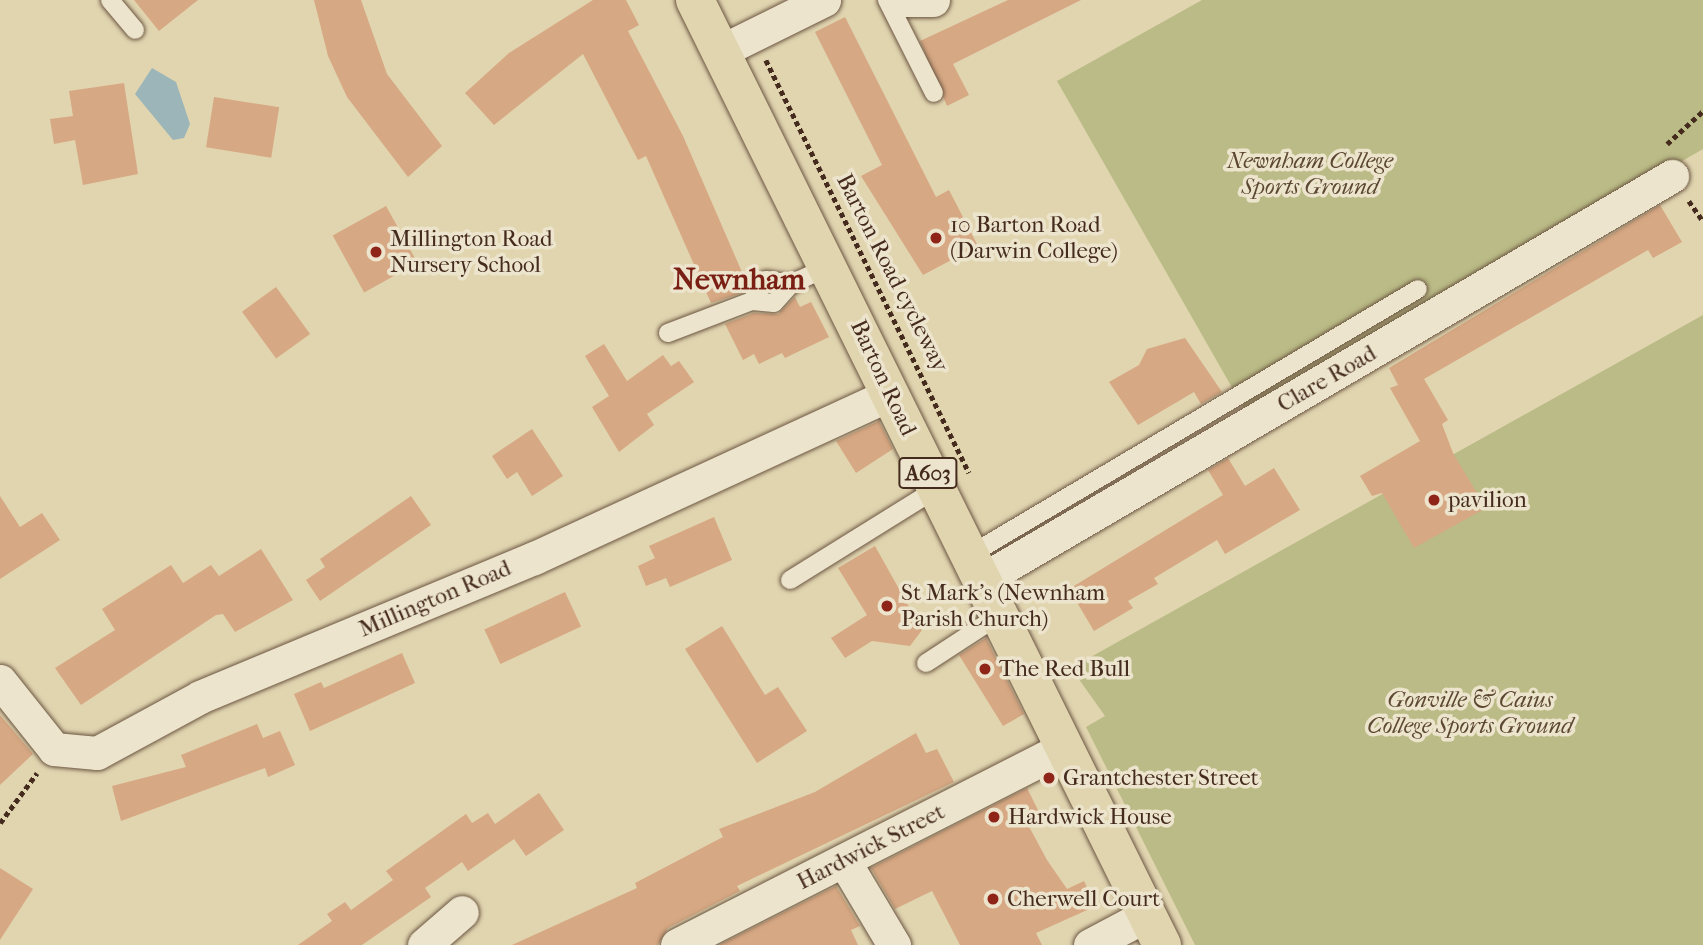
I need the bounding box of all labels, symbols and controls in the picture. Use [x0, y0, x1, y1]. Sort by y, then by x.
park label: Newnham College Sports Ground [1227, 147, 1393, 201]
street label: Barton Road cycleway [830, 169, 954, 377]
place label: 10 Barton Road (Darwin College) [950, 211, 1118, 265]
place label: Millington Road Nursery School [390, 225, 553, 279]
marker: 10 Barton Road (Darwin College) [928, 230, 944, 246]
marker: Millington Road Nursery School [368, 244, 384, 260]
district label: Newnham [673, 262, 805, 298]
street label: Barton Road [844, 316, 922, 440]
street label: Clare Road [1273, 340, 1381, 418]
road number: A603 [898, 456, 958, 490]
place label: pavilion [1448, 486, 1527, 514]
marker: pavilion [1426, 492, 1442, 508]
street label: Millington Road [355, 555, 515, 643]
place label: St Mark's (Newnham Parish Church) [901, 579, 1105, 633]
marker: St Mark's (Newnham Parish Church) [879, 598, 895, 614]
place label: The Red Bull [999, 655, 1130, 683]
marker: The Red Bull [977, 661, 993, 677]
park label: Gonville & Caius College Sports Ground [1367, 686, 1573, 740]
place label: Grantchester Street [1063, 764, 1259, 792]
marker: Grantchester Street [1041, 770, 1057, 786]
street label: Hardwick Street [793, 798, 949, 896]
place label: Hardwick House [1008, 803, 1172, 831]
marker: Hardwick House [986, 809, 1002, 825]
place label: Cherwell Court [1007, 885, 1160, 913]
marker: Cherwell Court [985, 891, 1001, 907]

